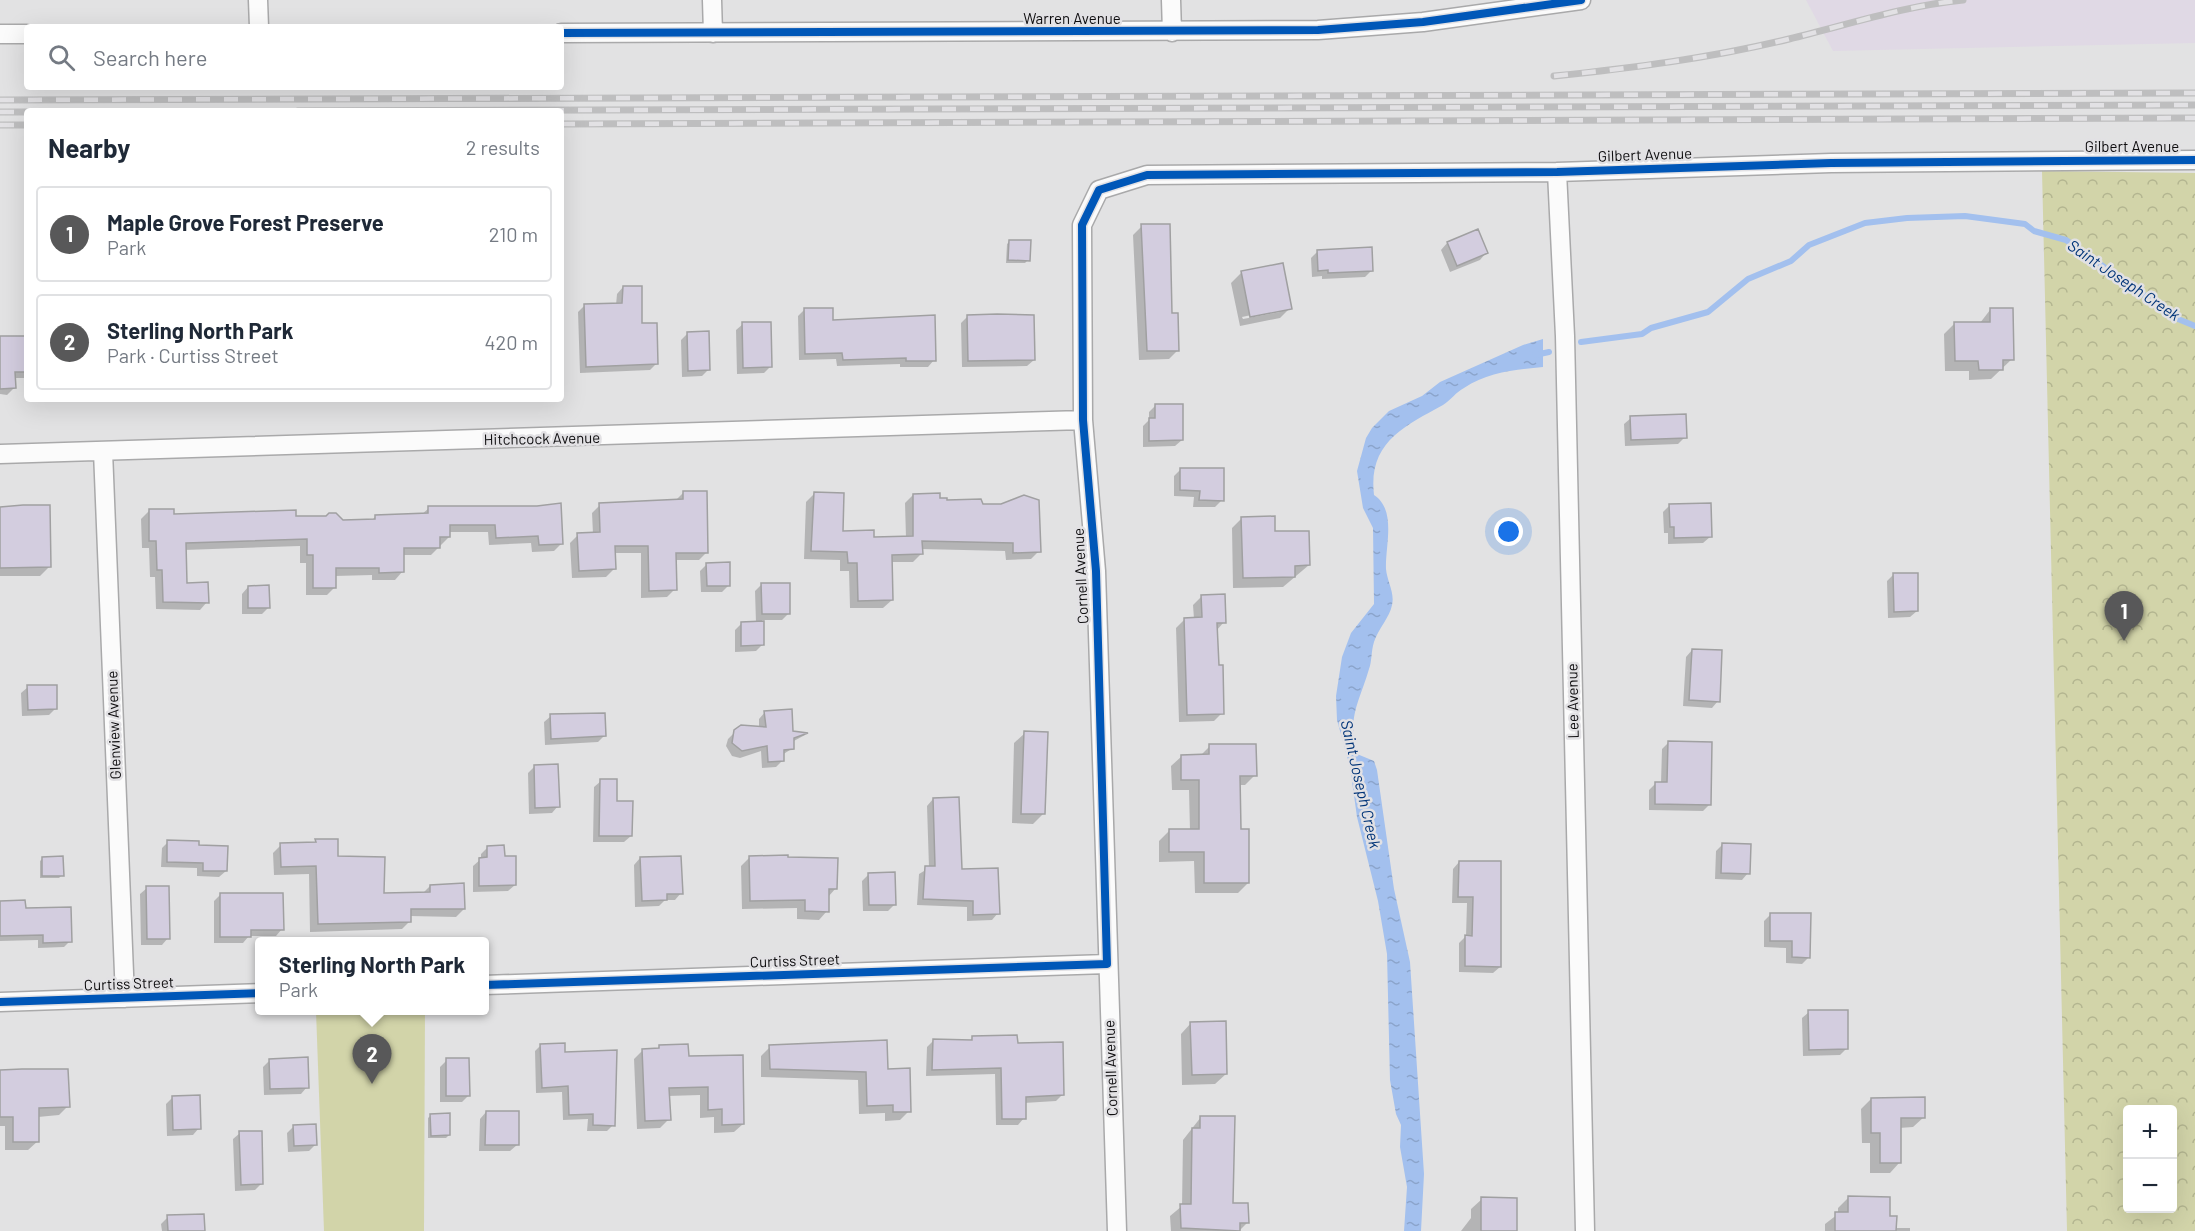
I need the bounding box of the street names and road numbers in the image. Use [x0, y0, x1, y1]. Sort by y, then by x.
street label: Warren Avenue [1023, 9, 1121, 27]
street label: Gilbert Avenue [2085, 137, 2179, 155]
street label: Gilbert Avenue [1597, 143, 1692, 165]
street label: Hitchcock Avenue [484, 428, 600, 448]
street label: Cornell Avenue [1068, 528, 1092, 625]
street label: Lee Avenue [1562, 663, 1582, 739]
street label: Glenview Avenue [102, 670, 124, 780]
street label: Curtiss Street [750, 949, 840, 971]
street label: Curtiss Street [84, 972, 174, 994]
street label: Cornell Avenue [1099, 1020, 1121, 1116]

